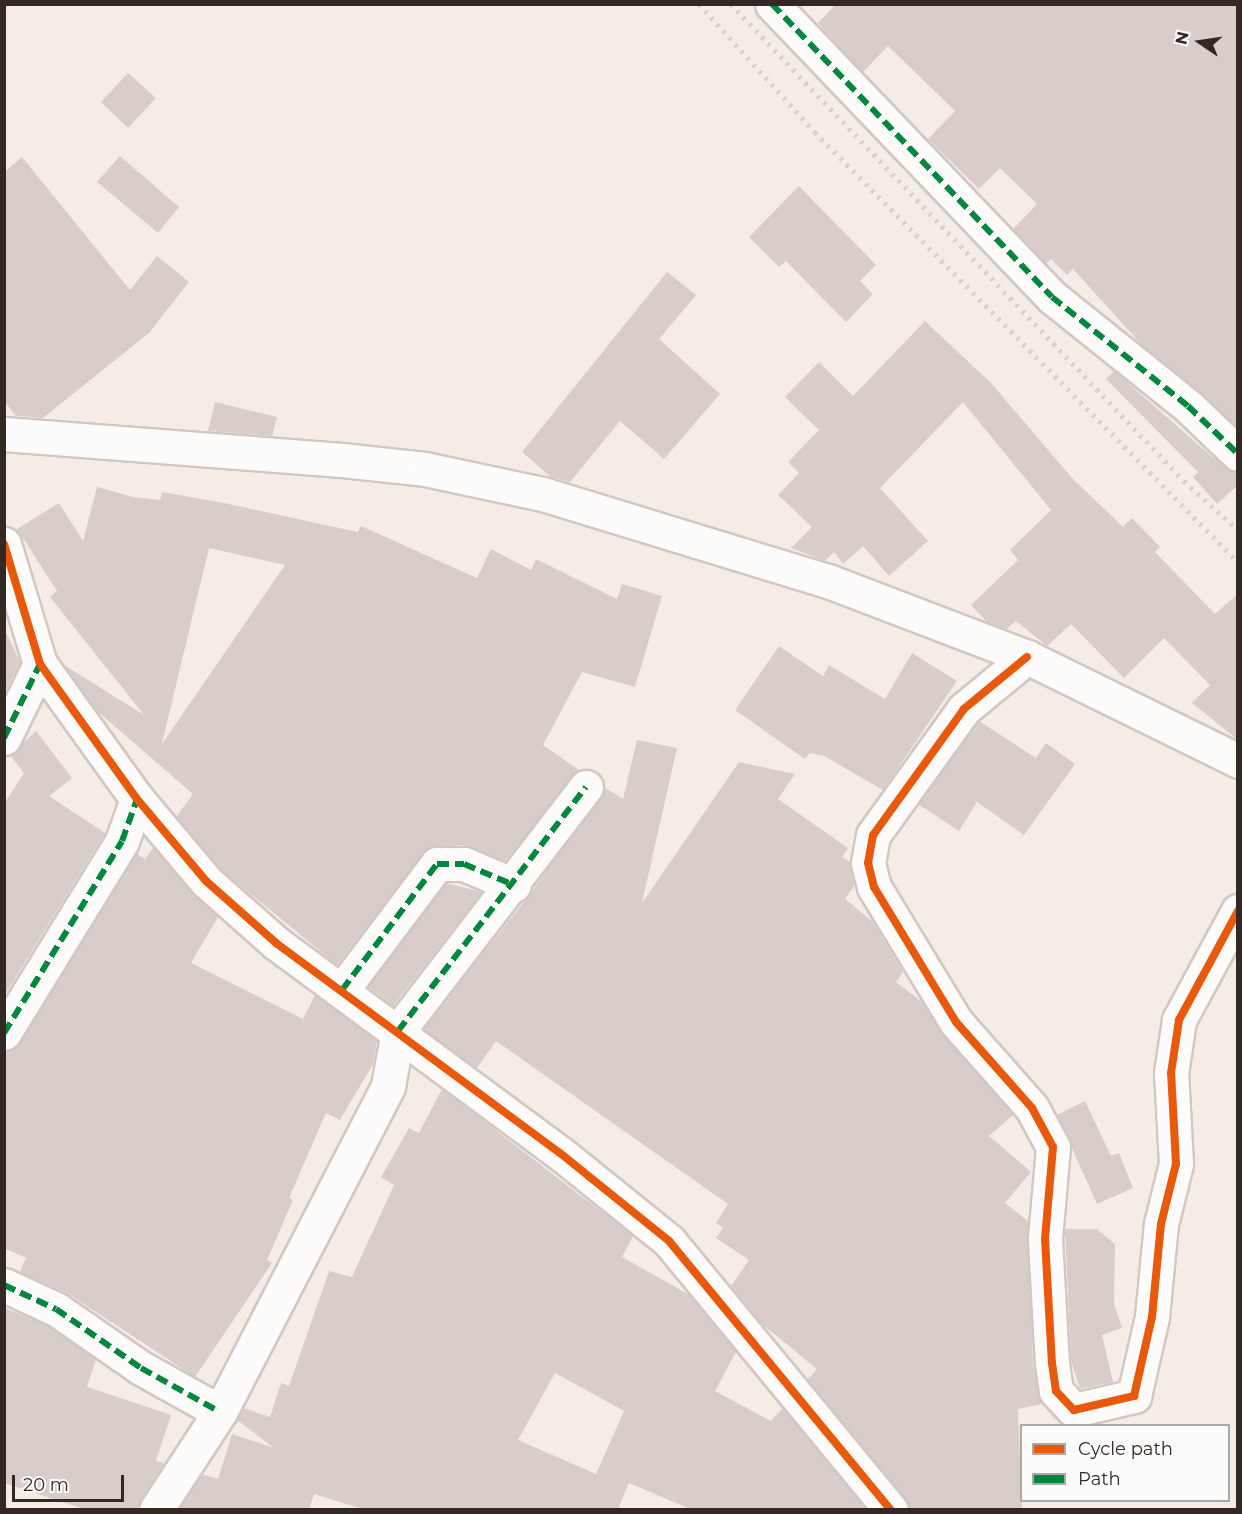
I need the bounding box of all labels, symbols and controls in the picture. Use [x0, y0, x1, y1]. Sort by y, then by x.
north arrow [1170, 12, 1230, 72]
text: N [1171, 29, 1193, 46]
legend [1020, 1424, 1230, 1502]
text: Cycle path [1078, 1438, 1173, 1460]
scale bar [15, 1463, 128, 1501]
text: Path [1078, 1468, 1121, 1490]
text: 20 m [23, 1474, 69, 1496]

